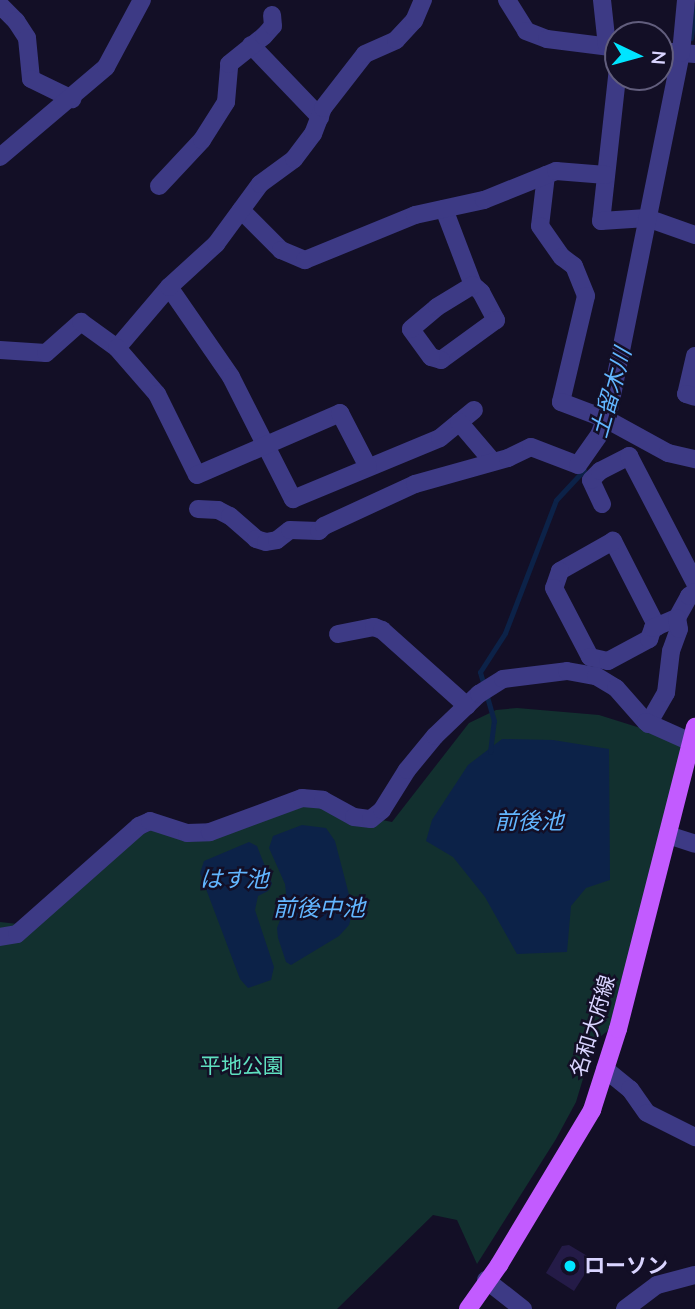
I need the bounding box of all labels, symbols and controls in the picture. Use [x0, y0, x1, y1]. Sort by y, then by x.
north arrow [604, 21, 674, 91]
text: N [644, 49, 671, 66]
water label: 土留木川 [586, 345, 638, 441]
water label: 前後池 [495, 808, 563, 836]
water label: はす池 [200, 866, 268, 894]
water label: 前後中池 [273, 895, 365, 923]
street label: 名和大府線 [566, 972, 620, 1080]
park label: 平地公園 [200, 1053, 284, 1079]
place label: ローソン [584, 1253, 668, 1279]
marker: ローソン [562, 1258, 578, 1274]

